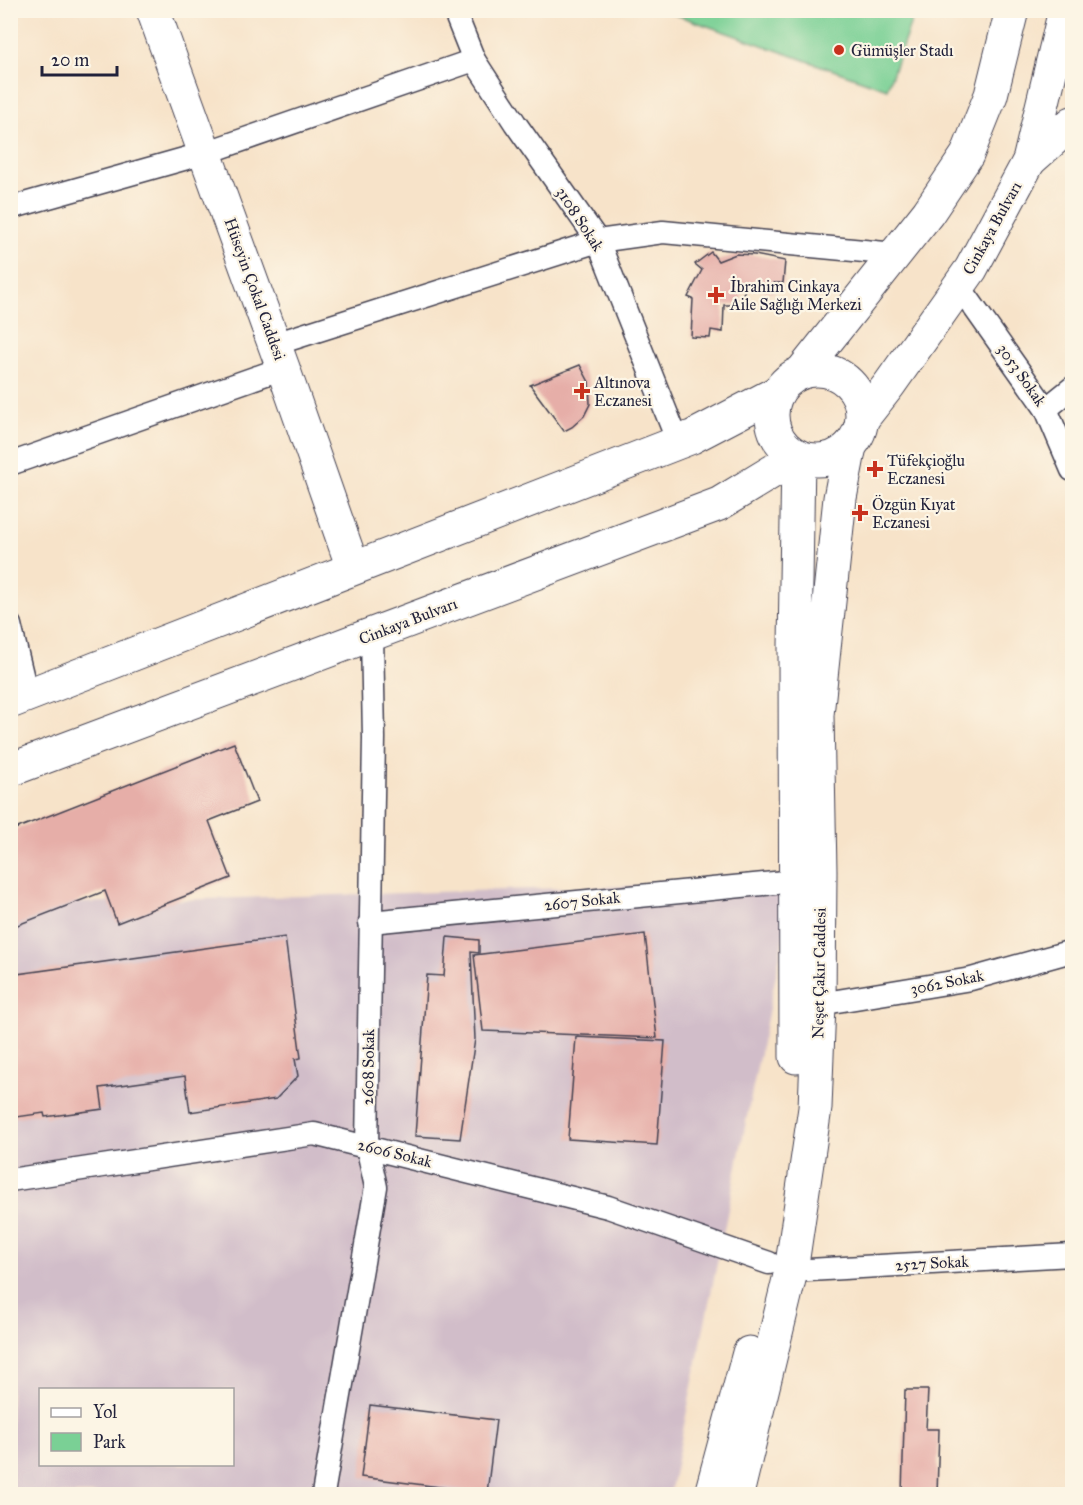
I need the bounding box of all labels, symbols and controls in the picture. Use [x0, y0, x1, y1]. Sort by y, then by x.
scale bar [42, 39, 117, 77]
place label: Gümüşler Stadı [851, 41, 954, 60]
marker: Gümüşler Stadı [832, 43, 846, 57]
text: 20 m [51, 49, 89, 71]
street label: Cinkaya Bulvarı [959, 178, 1026, 278]
street label: 3108 Sokak [552, 183, 608, 255]
street label: Hüseyin Çokal Caddesi [220, 215, 290, 363]
place label: İbrahim Cinkaya Aile Sağlığı Merkezi [729, 276, 862, 315]
marker: İbrahim Cinkaya Aile Sağlığı Merkezi [707, 286, 725, 304]
street label: 3053 Sokak [994, 340, 1051, 410]
place label: Altınova Eczanesi [593, 373, 653, 410]
marker: Altınova Eczanesi [575, 384, 589, 398]
place label: Tüfekçioğlu Eczanesi [887, 451, 966, 488]
marker: Tüfekçioğlu Eczanesi [868, 462, 882, 476]
place label: Özgün Kıyat Eczanesi [872, 494, 956, 532]
marker: Özgün Kıyat Eczanesi [853, 506, 867, 520]
street label: Cinkaya Bulvarı [356, 593, 460, 648]
street label: 2607 Sokak [543, 888, 621, 914]
street label: Neşet Çakır Caddesi [808, 907, 830, 1039]
street label: 3062 Sokak [909, 965, 986, 998]
street label: 2608 Sokak [358, 1028, 378, 1105]
street label: 2606 Sokak [356, 1135, 435, 1172]
street label: 2527 Sokak [895, 1252, 970, 1274]
legend [39, 1388, 234, 1466]
text: Yol [93, 1401, 117, 1423]
text: Park [93, 1431, 126, 1453]

